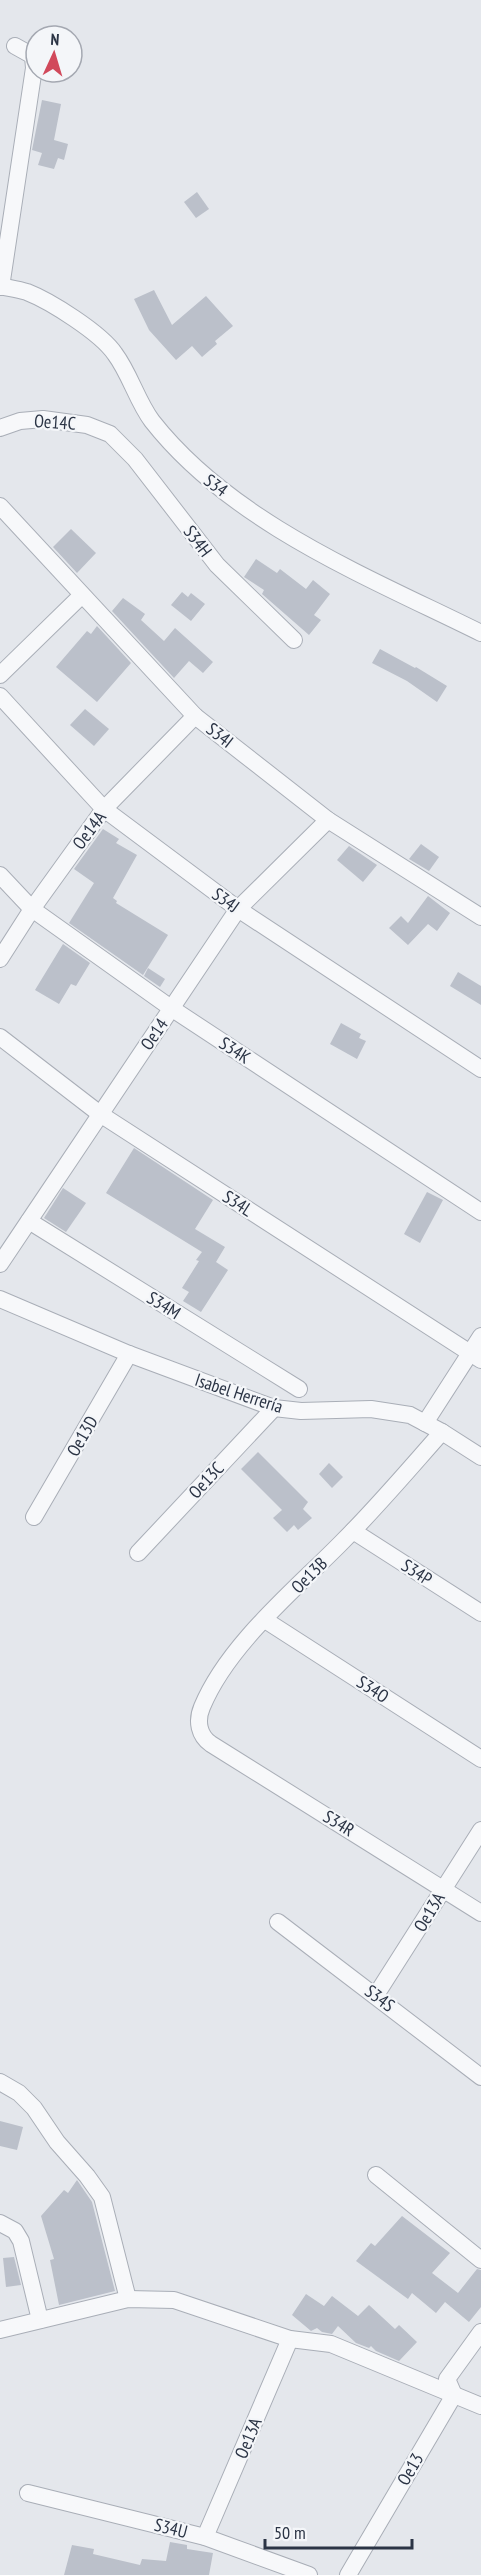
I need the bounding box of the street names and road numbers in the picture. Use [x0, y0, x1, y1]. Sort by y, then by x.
street label: Oe14C [33, 409, 77, 435]
street label: S34 [200, 469, 232, 501]
street label: S34H [179, 521, 217, 561]
street label: S34I [202, 717, 238, 753]
street label: Oe14A [67, 806, 111, 854]
street label: S34J [208, 882, 244, 918]
street label: Oe14 [135, 1014, 173, 1054]
street label: S34K [215, 1031, 255, 1069]
street label: S34L [219, 1185, 258, 1221]
street label: S34M [143, 1286, 185, 1324]
street label: Isabel Herrería [192, 1368, 286, 1418]
street label: Oe13D [61, 1412, 103, 1460]
street label: Oe13C [183, 1457, 229, 1503]
street label: Oe13B [286, 1552, 332, 1598]
street label: S34P [397, 1554, 437, 1590]
street label: S34O [353, 1670, 394, 1708]
street label: S34R [319, 1805, 359, 1842]
street label: Oe13A [408, 1888, 450, 1936]
street label: S34S [360, 1979, 400, 2017]
street label: Oe13A [229, 2414, 267, 2462]
street label: Oe13 [392, 2449, 428, 2489]
street label: S34U [152, 2513, 190, 2543]

